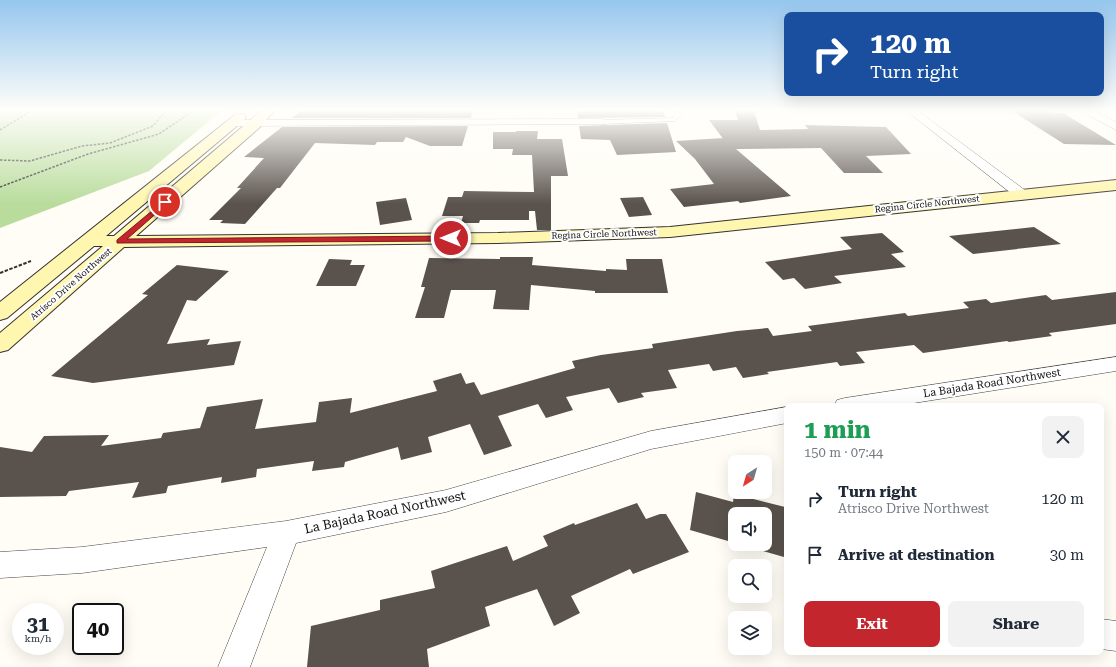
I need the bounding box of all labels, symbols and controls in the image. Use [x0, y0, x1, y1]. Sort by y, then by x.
text: 120 m [870, 27, 951, 60]
icon: right [804, 28, 856, 80]
text: Turn right [870, 61, 958, 82]
pin [148, 185, 182, 219]
icon: arrive [154, 191, 176, 213]
street label: Regina Circle Northwest [874, 193, 981, 214]
position arrow [430, 217, 472, 259]
street label: Regina Circle Northwest [551, 227, 657, 241]
street label: Atrisco Drive Northwest [28, 246, 114, 322]
street label: La Bajada Road Northwest [922, 366, 1062, 400]
text: 1 min [804, 416, 871, 444]
button: close [1042, 416, 1084, 458]
text: 150 m · 07:44 [804, 445, 883, 460]
north arrow [728, 455, 772, 499]
map controls [728, 455, 772, 655]
text: Turn right [838, 483, 917, 501]
street label: La Bajada Road Northwest [303, 488, 467, 536]
icon: right [804, 488, 826, 510]
text: 120 m [1041, 490, 1084, 508]
text: Atrisco Drive Northwest [838, 501, 989, 516]
button: sound [728, 507, 772, 551]
icon: arrive [804, 544, 826, 566]
text: Arrive at destination [838, 546, 994, 564]
text: 30 m [1050, 546, 1084, 564]
button: search [728, 559, 772, 603]
button: Exit [804, 601, 940, 647]
button: Share [948, 601, 1084, 647]
speed limit sign: 40 [72, 603, 124, 655]
button: layers [728, 611, 772, 655]
text: 31 [27, 612, 49, 636]
text: km/h [25, 633, 51, 644]

